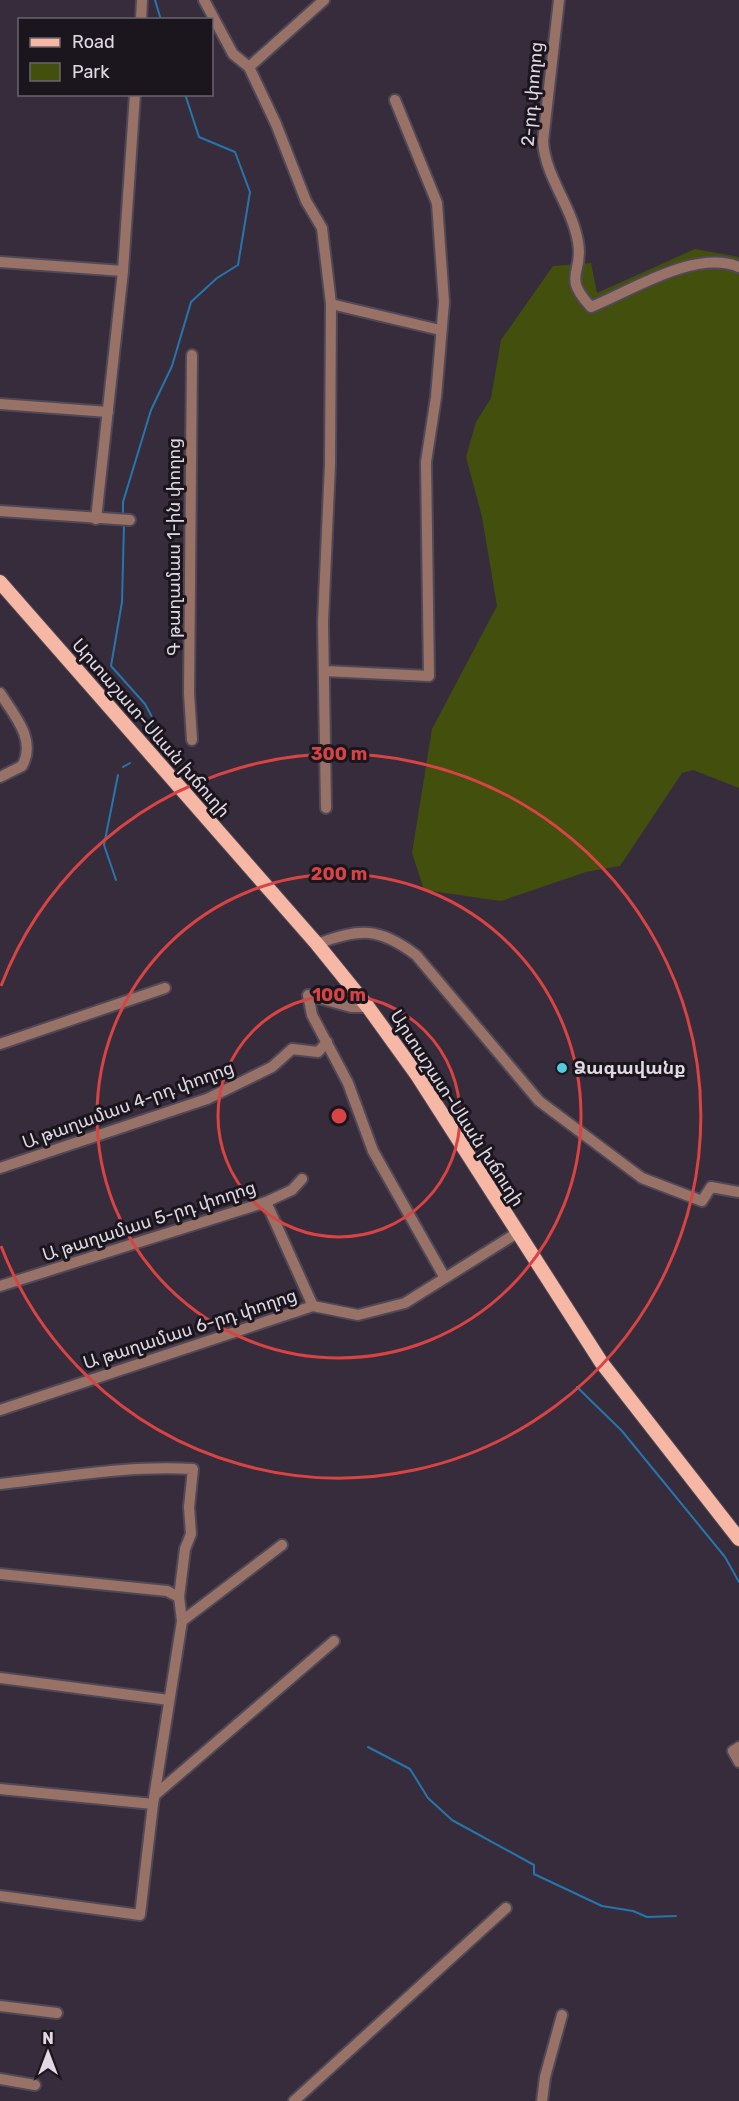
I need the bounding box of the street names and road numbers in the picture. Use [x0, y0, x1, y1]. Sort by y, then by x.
street label: 2-րդ փողոց [516, 41, 548, 147]
street label: Գ թաղամաս 1-ին փողոց [163, 438, 185, 656]
street label: Արտաշատ-Սևան խճուղի [67, 634, 235, 822]
street label: Արտաշատ-Սևան խճուղի [385, 1006, 529, 1210]
street label: Ա թաղամաս 4-րդ փողոց [19, 1056, 237, 1154]
street label: Ա թաղամաս 5-րդ փողոց [39, 1176, 259, 1266]
street label: Ա թաղամաս 6-րդ փողոց [80, 1284, 300, 1374]

